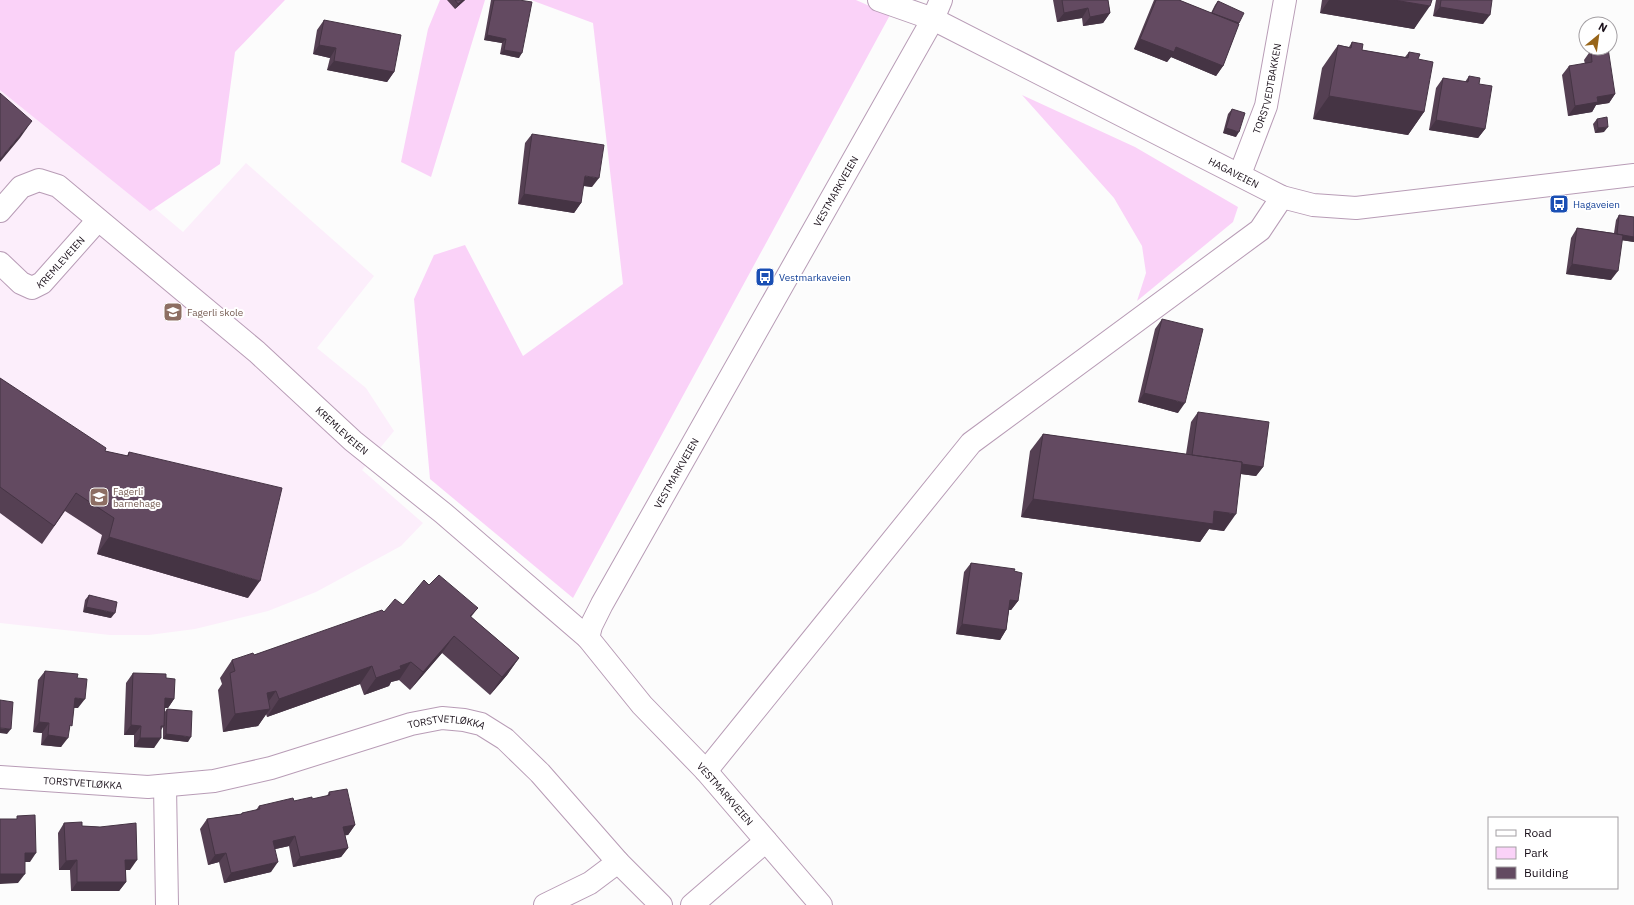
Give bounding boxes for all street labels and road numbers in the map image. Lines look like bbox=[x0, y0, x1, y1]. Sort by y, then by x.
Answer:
street label: TORSTVEDTBAKKEN bbox=[1249, 42, 1284, 136]
street label: VESTMARKVEIEN bbox=[810, 153, 861, 229]
street label: HAGAVEIEN bbox=[1206, 154, 1261, 191]
street label: KREMLEVEIEN bbox=[34, 233, 87, 291]
street label: KREMLEVEIEN bbox=[313, 403, 371, 457]
street label: VESTMARKVEIEN bbox=[651, 435, 701, 511]
street label: TORSTVETLØKKA bbox=[406, 711, 489, 732]
street label: VESTMARKVEIEN bbox=[694, 760, 756, 828]
street label: TORSTVETLØKKA bbox=[43, 773, 123, 792]

